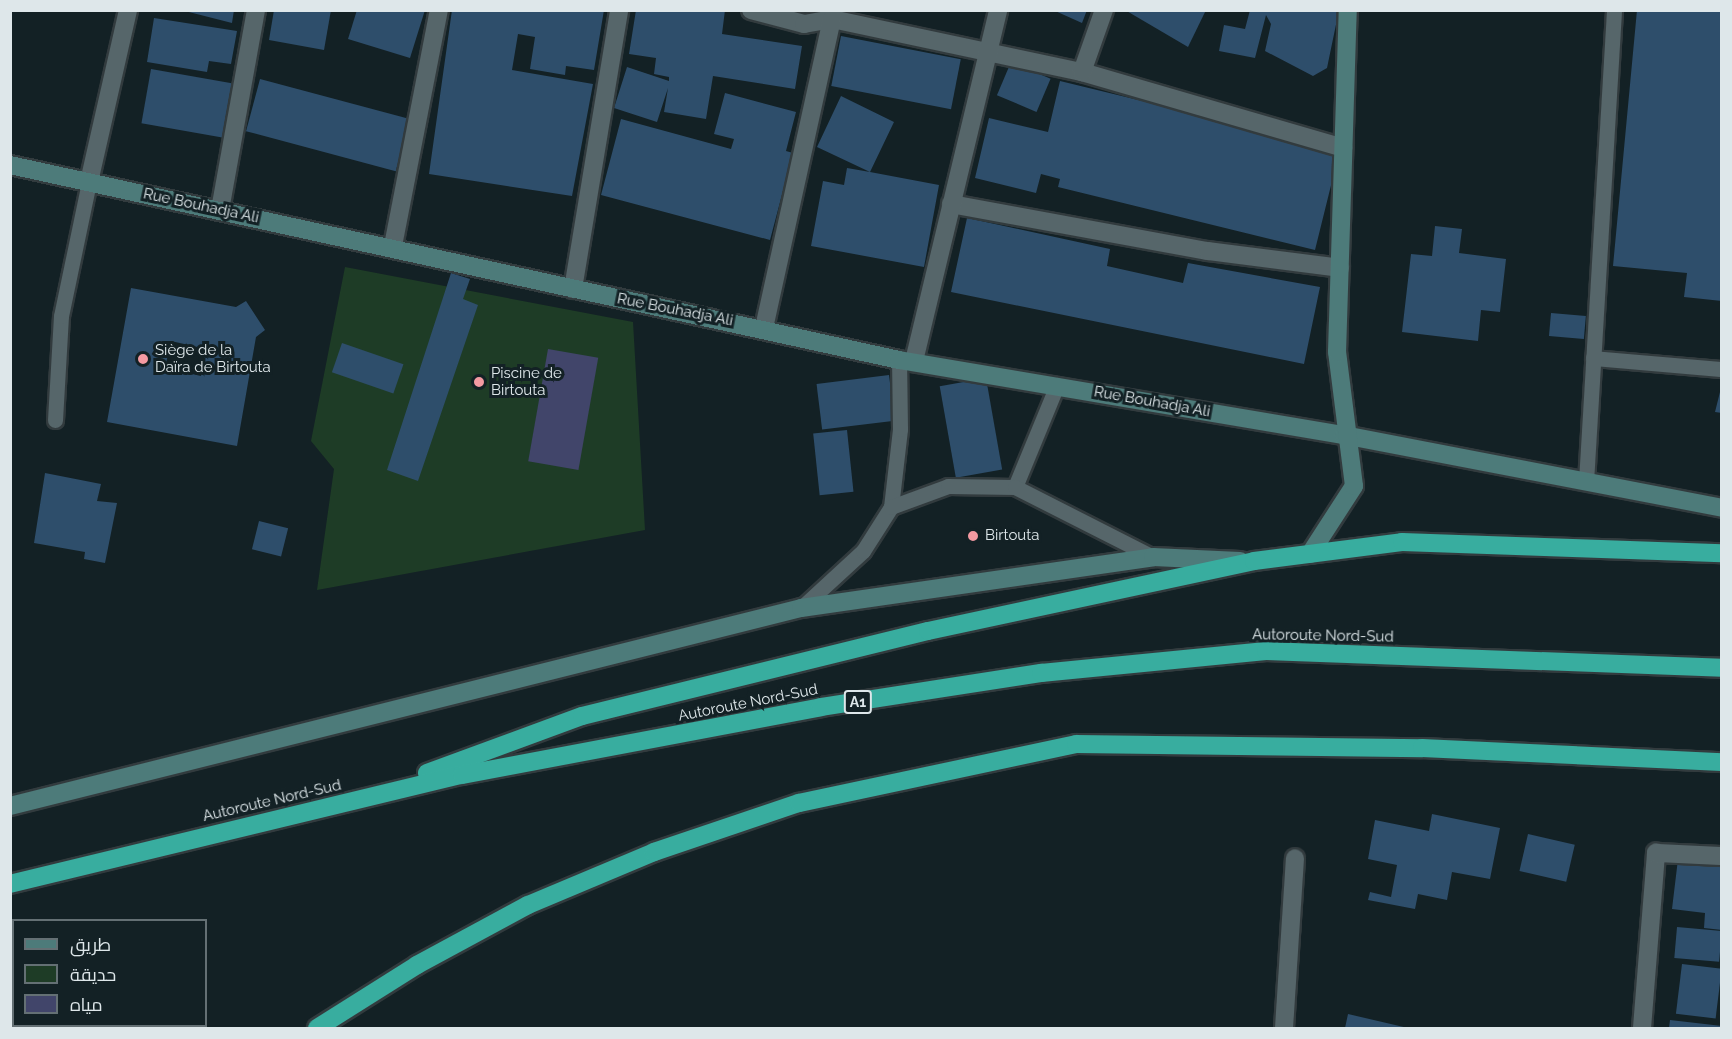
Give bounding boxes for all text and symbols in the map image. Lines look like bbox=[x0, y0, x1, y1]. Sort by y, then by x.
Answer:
street label: Rue Bouhadja Ali bbox=[141, 185, 261, 227]
street label: Rue Bouhadja Ali bbox=[615, 290, 735, 330]
place label: Siège de la Daïra de Birtouta bbox=[155, 341, 271, 376]
marker: Siège de la Daïra de Birtouta bbox=[136, 352, 150, 366]
place label: Piscine de Birtouta bbox=[491, 364, 562, 399]
marker: Piscine de Birtouta bbox=[472, 375, 486, 389]
street label: Rue Bouhadja Ali bbox=[1092, 383, 1212, 421]
place label: Birtouta bbox=[985, 527, 1039, 545]
marker: Birtouta bbox=[966, 529, 980, 543]
street label: Autoroute Nord-Sud bbox=[1252, 626, 1394, 646]
street label: Autoroute Nord-Sud bbox=[677, 681, 819, 725]
road number: A1 bbox=[843, 691, 873, 713]
street label: Autoroute Nord-Sud bbox=[201, 776, 343, 826]
legend bbox=[12, 919, 207, 1027]
text: طريق bbox=[70, 934, 111, 955]
text: حديقة bbox=[70, 964, 116, 985]
text: مياه bbox=[70, 994, 103, 1015]

